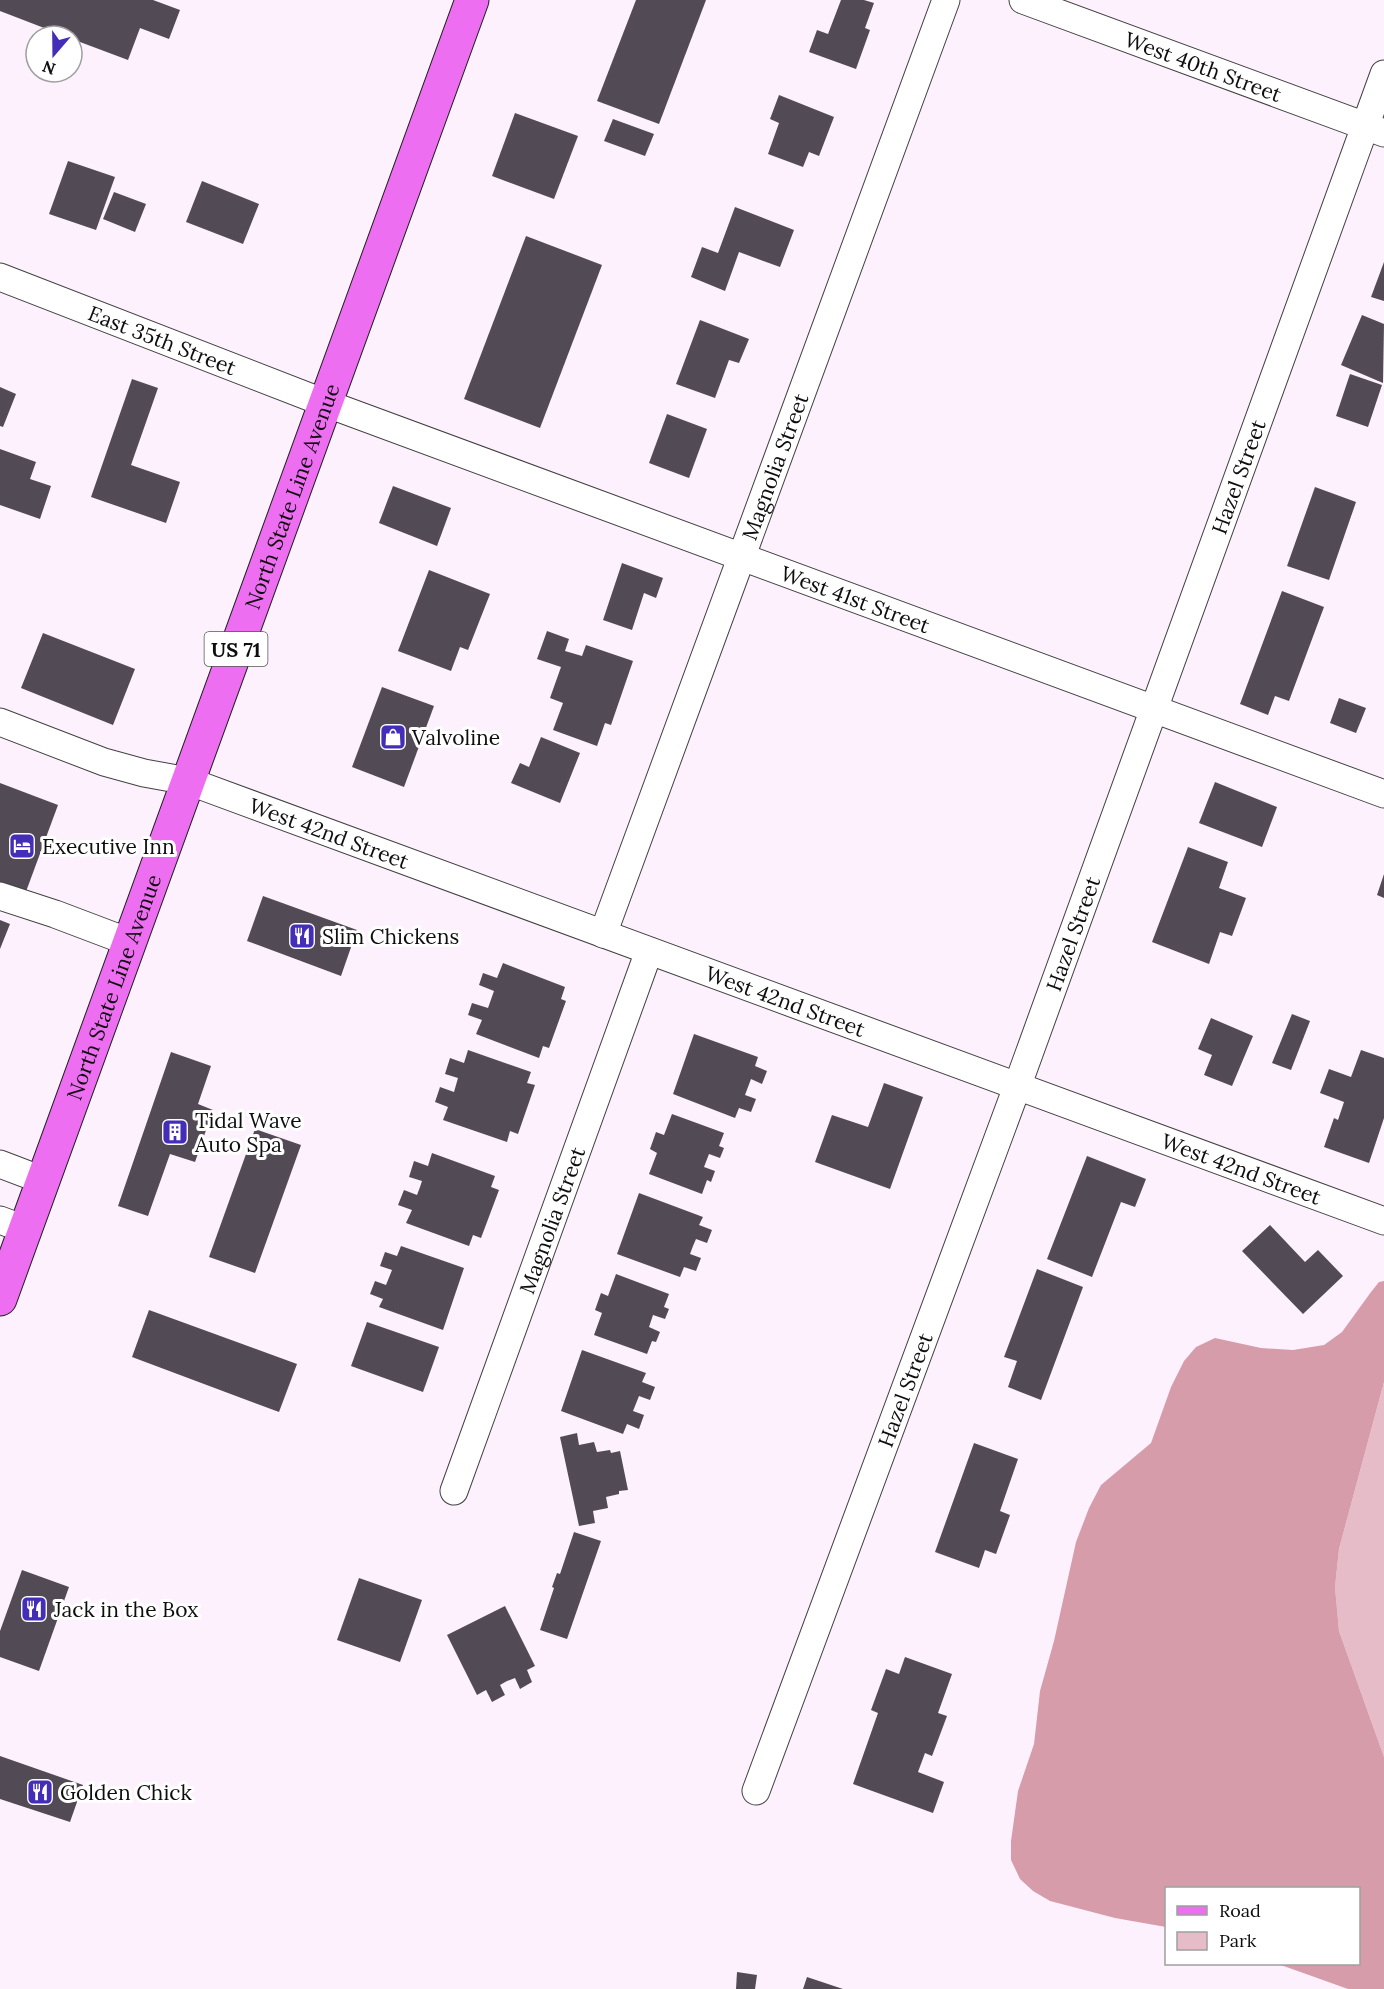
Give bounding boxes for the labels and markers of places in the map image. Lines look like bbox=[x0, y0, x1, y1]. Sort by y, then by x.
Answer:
shop icon: Valvoline bbox=[378, 722, 408, 752]
place label: Valvoline bbox=[411, 724, 500, 751]
hotel icon: Executive Inn bbox=[7, 831, 37, 861]
place label: Executive Inn bbox=[42, 833, 175, 860]
restaurant icon: Slim Chickens bbox=[287, 921, 317, 951]
place label: Slim Chickens bbox=[322, 923, 459, 950]
place label: Tidal Wave Auto Spa bbox=[194, 1107, 302, 1158]
building icon: Tidal Wave Auto Spa bbox=[160, 1117, 190, 1147]
restaurant icon: Jack in the Box bbox=[19, 1594, 49, 1624]
place label: Jack in the Box bbox=[53, 1596, 198, 1623]
restaurant icon: Golden Chick bbox=[25, 1777, 55, 1807]
place label: Golden Chick bbox=[60, 1779, 193, 1806]

